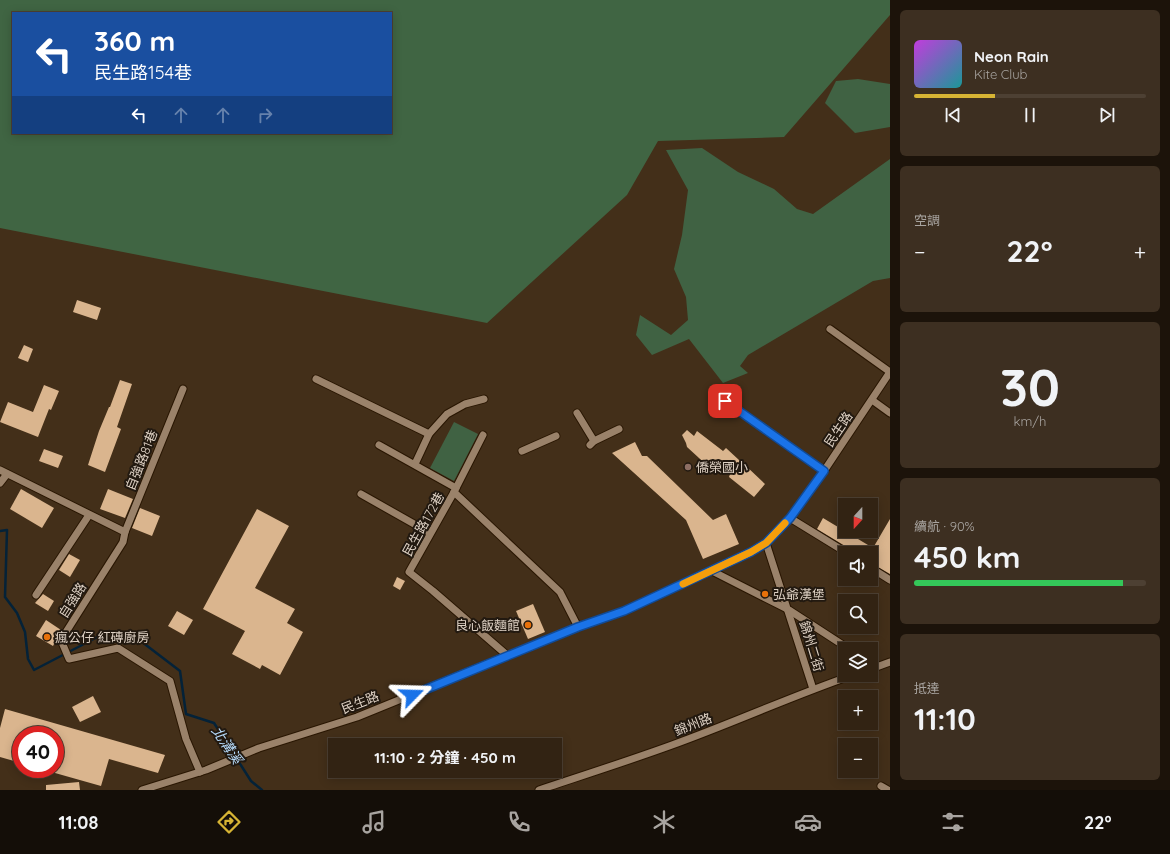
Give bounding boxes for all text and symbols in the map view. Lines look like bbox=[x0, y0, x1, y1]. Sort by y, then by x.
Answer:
text: 360 m bbox=[94, 23, 175, 58]
icon: left bbox=[28, 28, 80, 80]
text: Neon Rain bbox=[974, 47, 1049, 66]
text: 民生路154巷 bbox=[94, 61, 192, 84]
text: Kite Club bbox=[974, 66, 1027, 82]
icon: left bbox=[128, 104, 150, 126]
icon: ahead bbox=[170, 104, 192, 126]
icon: ahead bbox=[212, 104, 234, 126]
icon: right bbox=[254, 104, 276, 126]
icon: previous bbox=[942, 104, 964, 126]
icon: pause bbox=[1019, 104, 1041, 126]
icon: next bbox=[1096, 104, 1118, 126]
text: 空調 bbox=[914, 212, 940, 228]
text: 22° bbox=[1007, 232, 1052, 270]
text: − bbox=[914, 238, 925, 266]
text: + bbox=[1134, 238, 1146, 266]
text: 30 bbox=[1000, 354, 1060, 419]
pin bbox=[708, 384, 742, 418]
icon: arrive bbox=[714, 390, 736, 412]
street label: 民生路 bbox=[820, 408, 856, 450]
text: km/h bbox=[1014, 413, 1046, 429]
street label: 自強路81巷 bbox=[122, 427, 160, 493]
place label: 僑榮國小 bbox=[696, 459, 748, 475]
marker: 僑榮國小 bbox=[683, 462, 693, 472]
street label: 民生路172巷 bbox=[399, 489, 447, 559]
north arrow bbox=[838, 498, 878, 538]
map controls bbox=[838, 498, 878, 778]
text: 續航 · 90% bbox=[914, 518, 975, 534]
text: 450 km bbox=[914, 538, 1020, 576]
button: sound bbox=[838, 546, 878, 586]
street label: 自強路 bbox=[55, 579, 89, 621]
place label: 弘爺漢堡 bbox=[773, 586, 825, 602]
marker: 弘爺漢堡 bbox=[760, 589, 770, 599]
button: search bbox=[838, 594, 878, 634]
place label: 良心飯麵館 bbox=[455, 617, 520, 633]
street label: 錦州二街 bbox=[797, 619, 827, 673]
marker: 良心飯麵館 bbox=[523, 620, 533, 630]
place label: 瘋公仔 紅磚廚房 bbox=[55, 629, 150, 645]
marker: 瘋公仔 紅磚廚房 bbox=[42, 632, 52, 642]
button: layers bbox=[838, 642, 878, 682]
position arrow bbox=[391, 674, 433, 716]
text: 抵達 bbox=[914, 680, 940, 696]
street label: 民生路 bbox=[339, 688, 381, 716]
button: + bbox=[838, 690, 878, 730]
text: 11:10 bbox=[914, 700, 976, 738]
street label: 錦州路 bbox=[672, 710, 714, 738]
water label: 北溝溪 bbox=[208, 723, 247, 769]
speed limit sign: 40 bbox=[12, 726, 64, 778]
button: − bbox=[838, 738, 878, 778]
text: 11:10 · 2 分鐘 · 450 m bbox=[374, 748, 516, 767]
icon: directions bbox=[215, 808, 243, 836]
icon: music bbox=[360, 808, 388, 836]
icon: phone bbox=[505, 808, 533, 836]
icon: climate bbox=[650, 808, 678, 836]
icon: car bbox=[794, 808, 822, 836]
icon: filters bbox=[939, 808, 967, 836]
text: 11:08 bbox=[58, 811, 98, 834]
text: 22° bbox=[1084, 811, 1112, 834]

